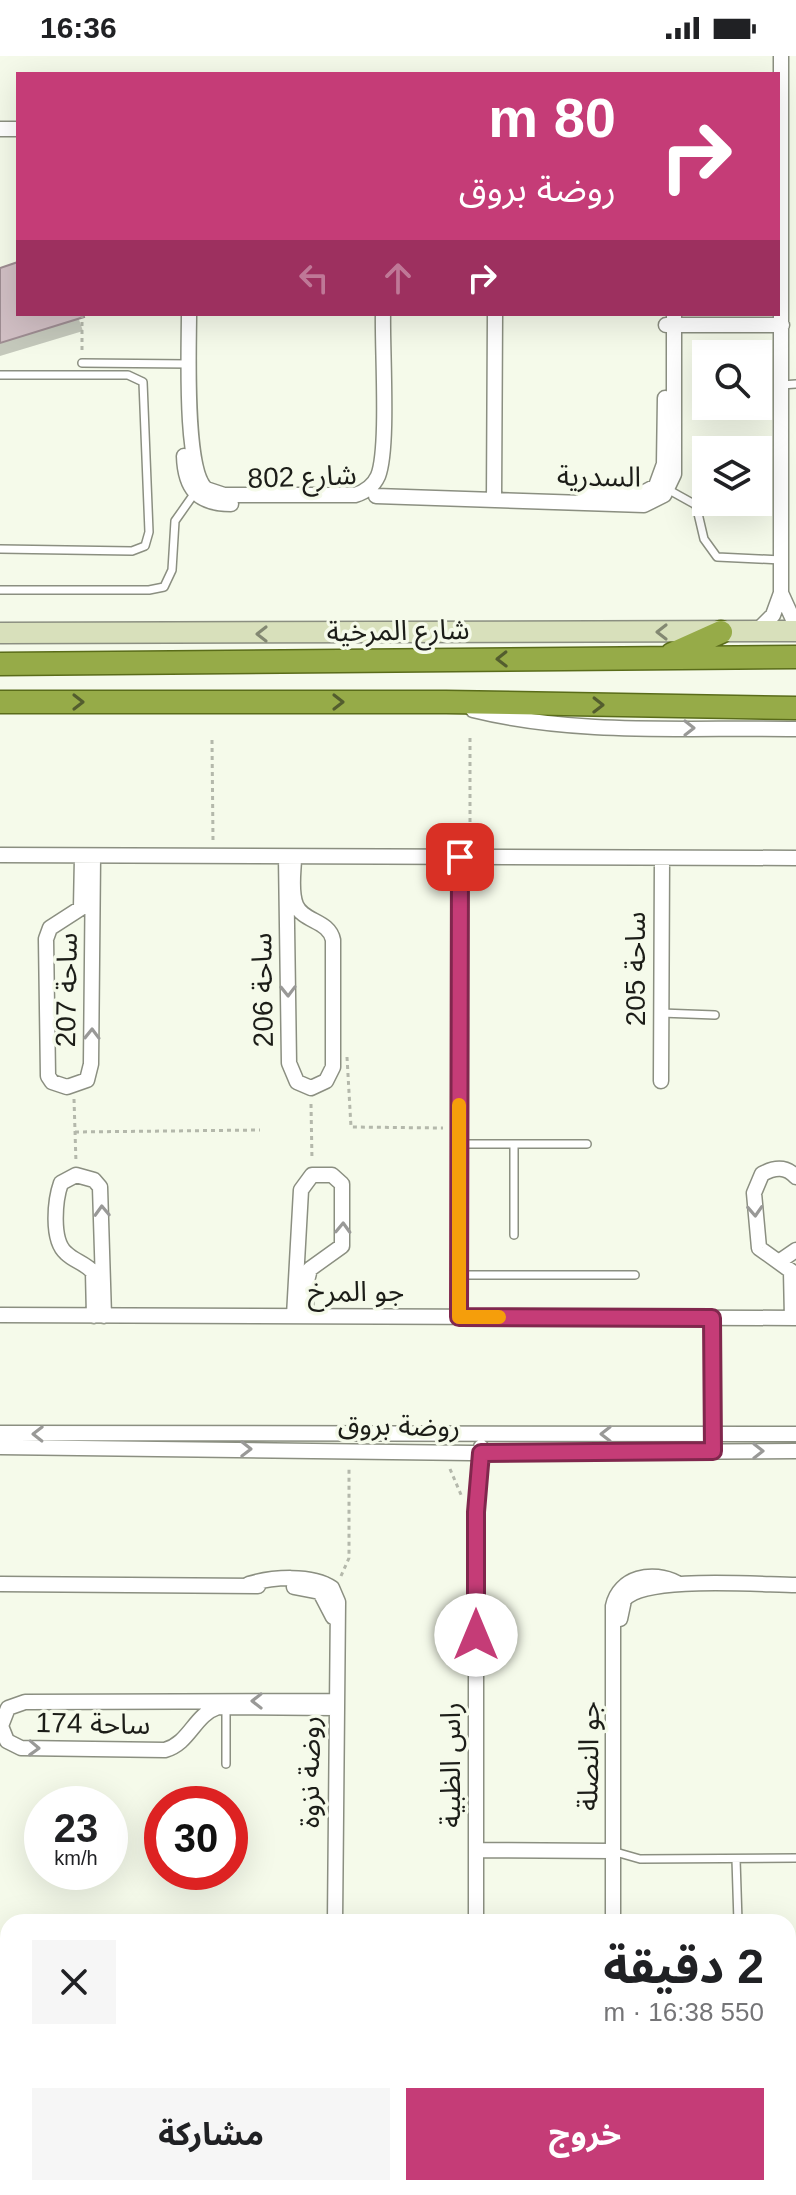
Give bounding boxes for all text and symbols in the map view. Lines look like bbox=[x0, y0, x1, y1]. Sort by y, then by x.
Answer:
text: 16:36 bbox=[40, 11, 117, 44]
text: 80 m bbox=[488, 86, 616, 149]
icon: right bbox=[644, 104, 748, 208]
text: روضة بروق bbox=[459, 168, 616, 209]
icon: left bbox=[292, 256, 336, 300]
icon: ahead bbox=[376, 256, 420, 300]
icon: right bbox=[460, 256, 504, 300]
map controls bbox=[692, 340, 772, 516]
button: search bbox=[692, 340, 772, 420]
button: layers bbox=[692, 436, 772, 516]
street label: شارع 802 bbox=[247, 459, 357, 499]
street label: السدرية bbox=[557, 460, 641, 494]
street label: شارع المرخية bbox=[326, 614, 470, 652]
one-way arrow bbox=[655, 623, 668, 641]
one-way arrow bbox=[255, 625, 268, 643]
one-way arrow bbox=[495, 650, 508, 668]
one-way arrow bbox=[72, 693, 85, 711]
one-way arrow bbox=[332, 693, 345, 711]
one-way arrow bbox=[592, 696, 605, 713]
one-way arrow bbox=[683, 719, 696, 736]
pin bbox=[426, 823, 494, 891]
icon: arrive bbox=[438, 835, 482, 879]
street label: ساحة 205 bbox=[620, 912, 651, 1026]
street label: ساحة 207 bbox=[50, 932, 83, 1048]
street label: ساحة 206 bbox=[246, 932, 279, 1048]
one-way arrow bbox=[279, 985, 297, 998]
one-way arrow bbox=[83, 1027, 101, 1040]
one-way arrow bbox=[93, 1204, 110, 1217]
one-way arrow bbox=[747, 1205, 764, 1218]
one-way arrow bbox=[335, 1221, 352, 1234]
street label: جو المرخ bbox=[308, 1276, 404, 1312]
street label: روضة بروق bbox=[338, 1409, 460, 1443]
one-way arrow bbox=[31, 1425, 44, 1442]
one-way arrow bbox=[599, 1425, 612, 1443]
one-way arrow bbox=[240, 1440, 253, 1458]
one-way arrow bbox=[752, 1442, 765, 1460]
position arrow bbox=[434, 1593, 518, 1677]
one-way arrow bbox=[250, 1692, 263, 1710]
street label: جو النصلة bbox=[572, 1701, 606, 1811]
street label: راس الظبية bbox=[435, 1702, 467, 1828]
street label: ساحة 174 bbox=[35, 1707, 151, 1740]
street label: روضة نزوة bbox=[294, 1716, 326, 1828]
one-way arrow bbox=[28, 1740, 41, 1757]
speed limit sign: 30 bbox=[144, 1786, 248, 1890]
text: 23 bbox=[54, 1806, 98, 1850]
text: km/h bbox=[54, 1847, 98, 1869]
button: close bbox=[32, 1940, 116, 2024]
text: 2 دقيقة bbox=[603, 1940, 764, 1993]
text: 550 m · 16:38 bbox=[604, 1997, 764, 2027]
button: مشاركة bbox=[32, 2088, 390, 2180]
button: خروج bbox=[406, 2088, 764, 2180]

